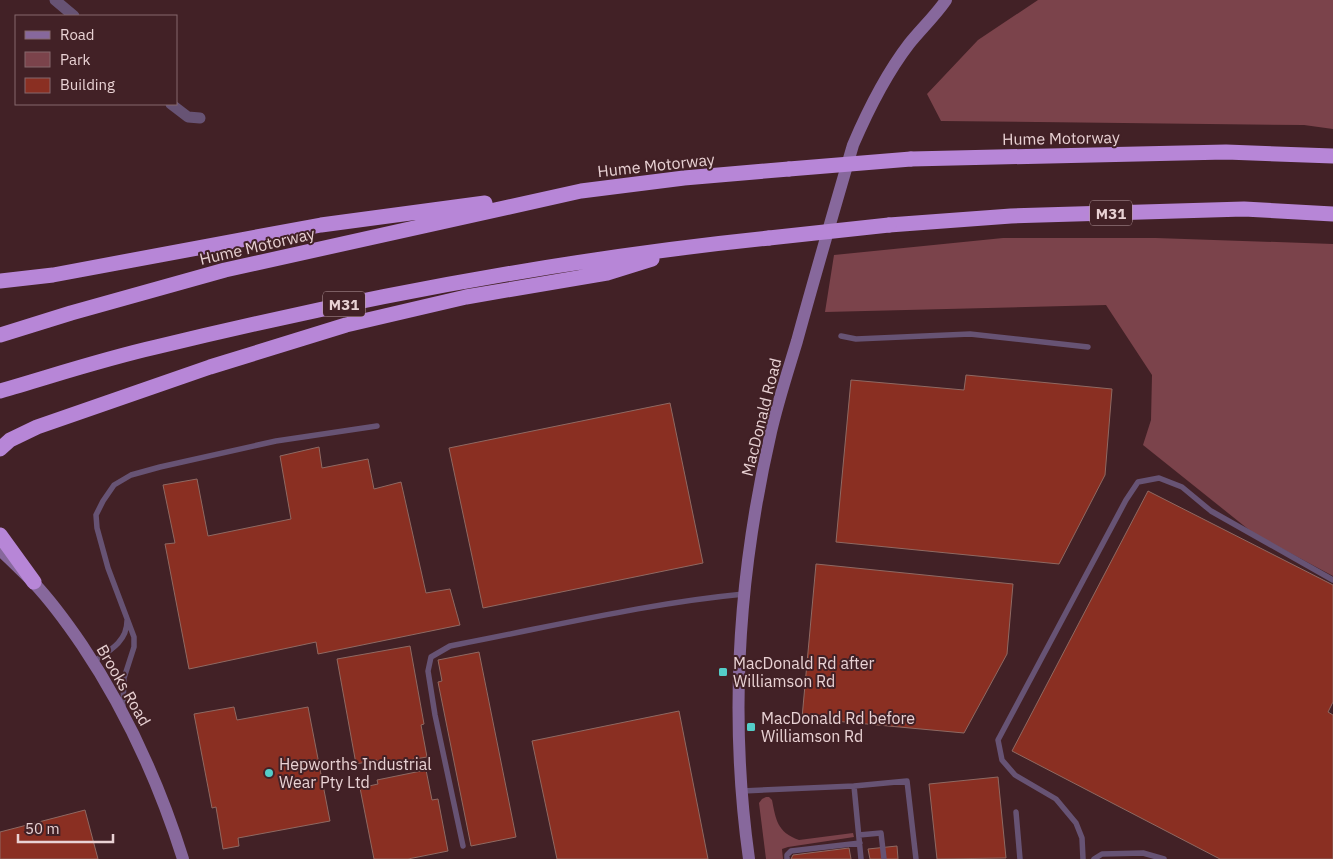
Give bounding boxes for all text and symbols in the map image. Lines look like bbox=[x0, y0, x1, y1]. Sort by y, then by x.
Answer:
legend bbox=[15, 15, 178, 105]
text: Road bbox=[60, 25, 95, 44]
text: Park bbox=[60, 50, 90, 69]
text: Building bbox=[60, 75, 115, 94]
street label: Hume Motorway bbox=[1002, 127, 1120, 149]
street label: Hume Motorway bbox=[596, 149, 716, 181]
road number: M31 bbox=[1090, 200, 1132, 226]
street label: Hume Motorway bbox=[197, 223, 317, 269]
road number: M31 bbox=[323, 292, 365, 316]
street label: MacDonald Road bbox=[737, 356, 785, 478]
street label: Brooks Road bbox=[93, 641, 155, 729]
place label: MacDonald Rd after Williamson Rd bbox=[733, 653, 874, 691]
marker: MacDonald Rd after Williamson Rd bbox=[717, 666, 729, 678]
place label: MacDonald Rd before Williamson Rd bbox=[761, 708, 915, 746]
marker: MacDonald Rd before Williamson Rd bbox=[745, 721, 757, 733]
place label: Hepworths Industrial Wear Pty Ltd bbox=[279, 754, 432, 792]
marker: Hepworths Industrial Wear Pty Ltd bbox=[263, 767, 275, 779]
scale bar bbox=[18, 812, 112, 844]
text: 50 m bbox=[25, 819, 60, 838]

